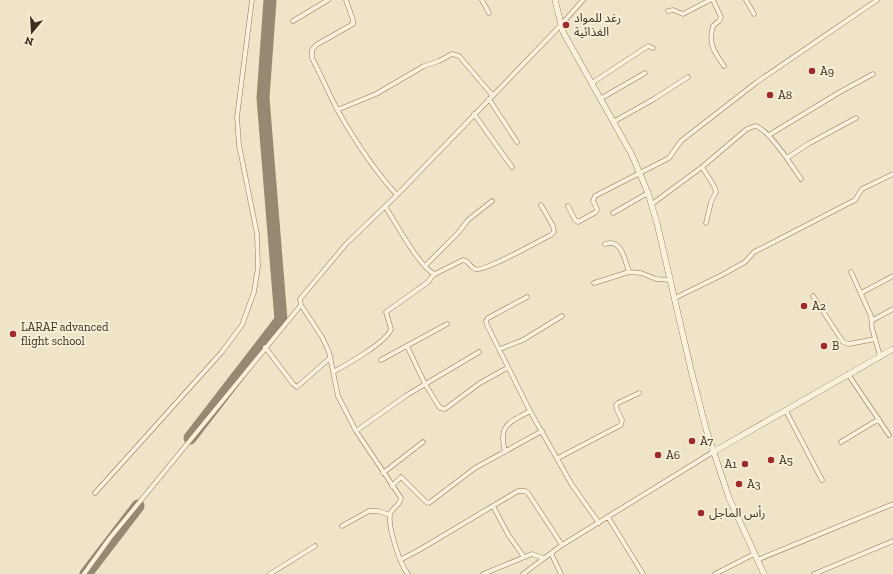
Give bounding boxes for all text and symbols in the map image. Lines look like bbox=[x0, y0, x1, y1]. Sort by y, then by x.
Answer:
place label: رغد للمواد الغذائية bbox=[574, 11, 621, 39]
north arrow bbox=[12, 12, 52, 52]
marker: رغد للمواد الغذائية bbox=[561, 20, 571, 30]
text: N bbox=[22, 33, 35, 49]
place label: A9 bbox=[820, 64, 834, 78]
marker: A9 bbox=[807, 66, 817, 76]
place label: A8 bbox=[778, 88, 792, 102]
marker: A8 bbox=[765, 90, 775, 100]
place label: A2 bbox=[812, 299, 826, 313]
marker: A2 bbox=[799, 301, 809, 311]
place label: LARAF advanced flight school bbox=[21, 320, 109, 348]
marker: LARAF advanced flight school bbox=[8, 329, 18, 339]
place label: B bbox=[832, 339, 839, 353]
marker: B bbox=[819, 341, 829, 351]
place label: A7 bbox=[700, 434, 713, 448]
marker: A7 bbox=[687, 436, 697, 446]
place label: A6 bbox=[666, 448, 680, 462]
marker: A6 bbox=[653, 450, 663, 460]
place label: A5 bbox=[779, 453, 793, 467]
marker: A5 bbox=[766, 455, 776, 465]
place label: A1 bbox=[725, 457, 737, 471]
marker: A1 bbox=[740, 459, 750, 469]
place label: A3 bbox=[747, 477, 761, 491]
marker: A3 bbox=[734, 479, 744, 489]
place label: رأس الماجل bbox=[709, 505, 765, 520]
marker: رأس الماجل bbox=[696, 508, 706, 518]

